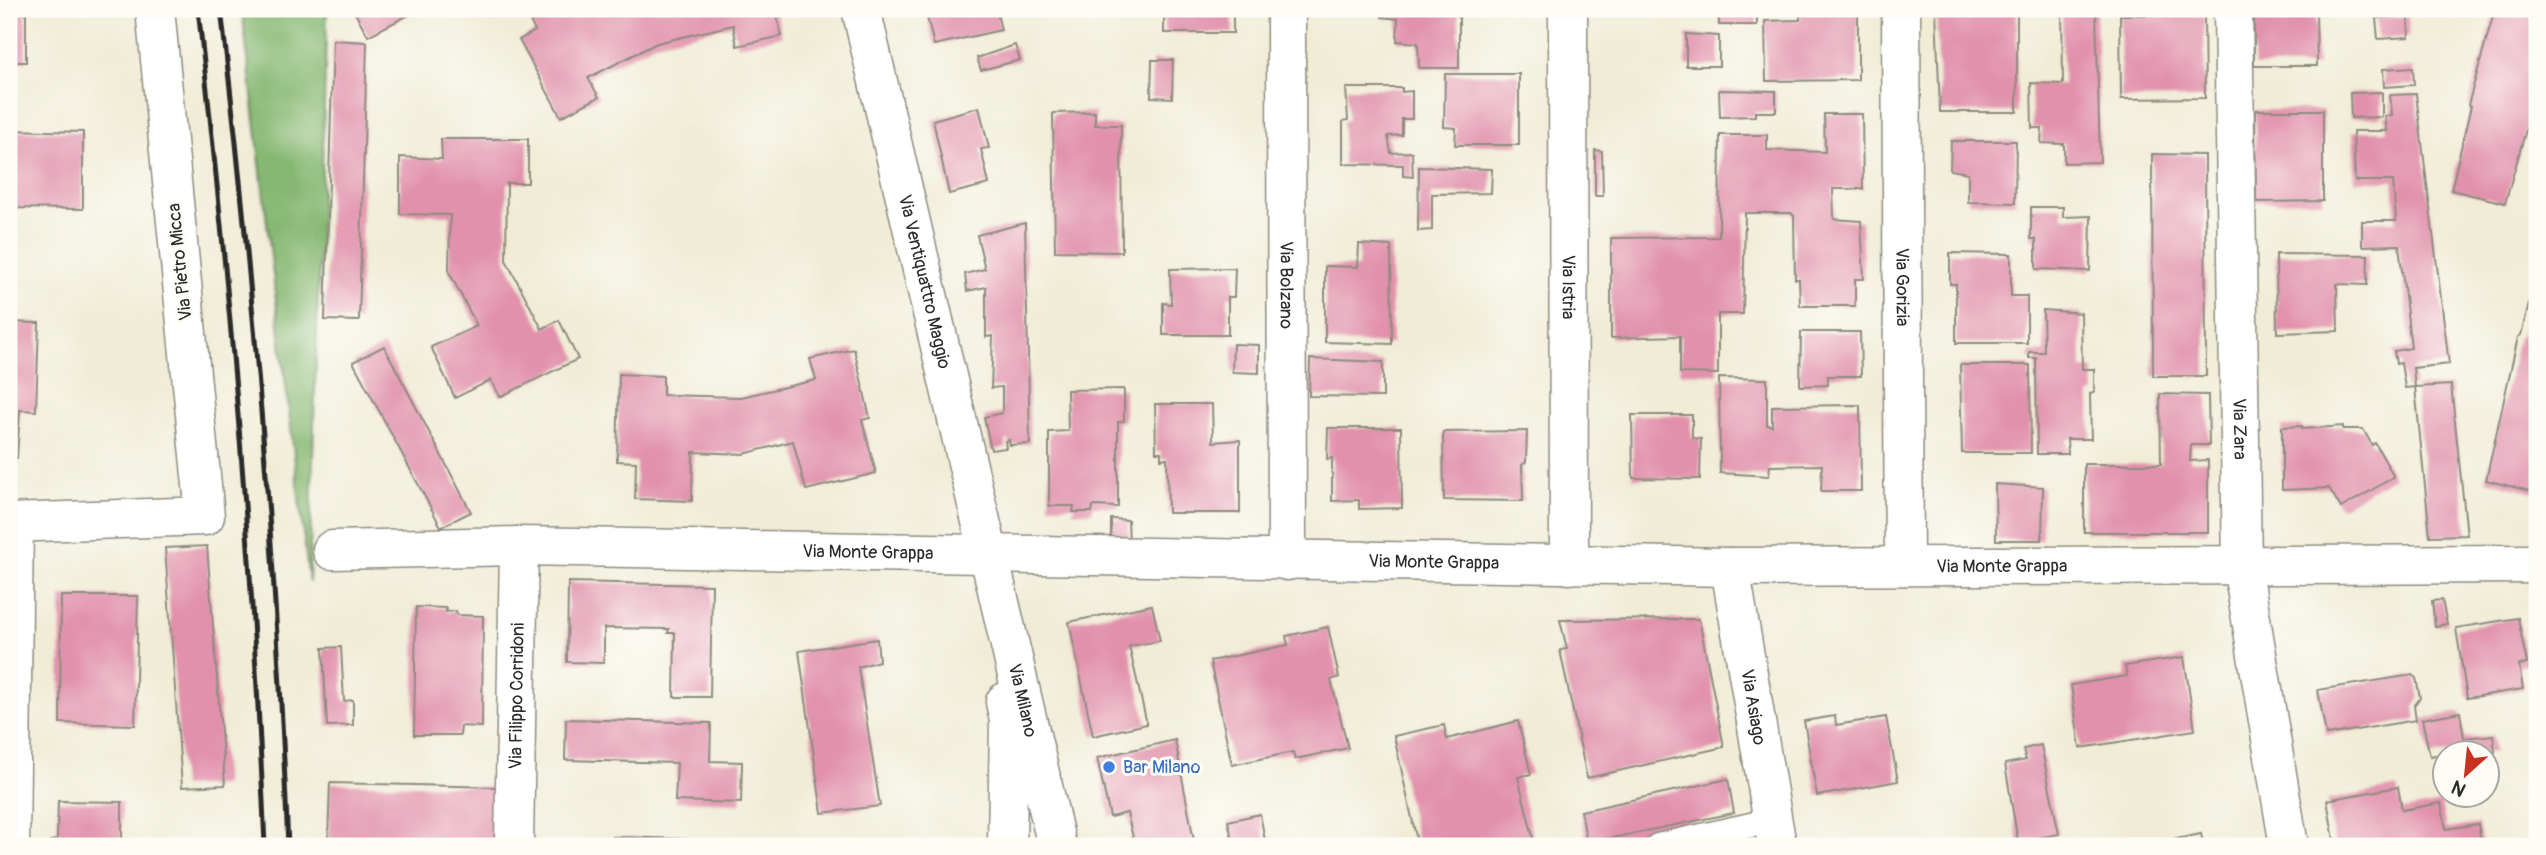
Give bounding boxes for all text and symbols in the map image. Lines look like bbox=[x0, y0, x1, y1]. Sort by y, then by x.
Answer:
street label: Via Ventiquattro Maggio bbox=[893, 192, 956, 371]
street label: Via Pietro Micca bbox=[162, 202, 198, 322]
street label: Via Bolzano bbox=[1275, 241, 1298, 329]
street label: Via Gorizia bbox=[1891, 248, 1914, 326]
street label: Via Istria bbox=[1557, 255, 1580, 319]
street label: Via Zara bbox=[2228, 398, 2252, 460]
street label: Via Monte Grappa bbox=[802, 539, 934, 565]
street label: Via Monte Grappa bbox=[1368, 549, 1499, 574]
street label: Via Monte Grappa bbox=[1936, 554, 2067, 578]
street label: Via Filippo Corridoni bbox=[504, 622, 529, 770]
street label: Via Milano bbox=[1003, 661, 1043, 740]
street label: Via Asiago bbox=[1736, 667, 1771, 747]
north arrow bbox=[2430, 740, 2500, 810]
place label: Bar Milano bbox=[1123, 756, 1201, 779]
marker: Bar Milano bbox=[1101, 759, 1117, 775]
text: N bbox=[2447, 775, 2470, 802]

